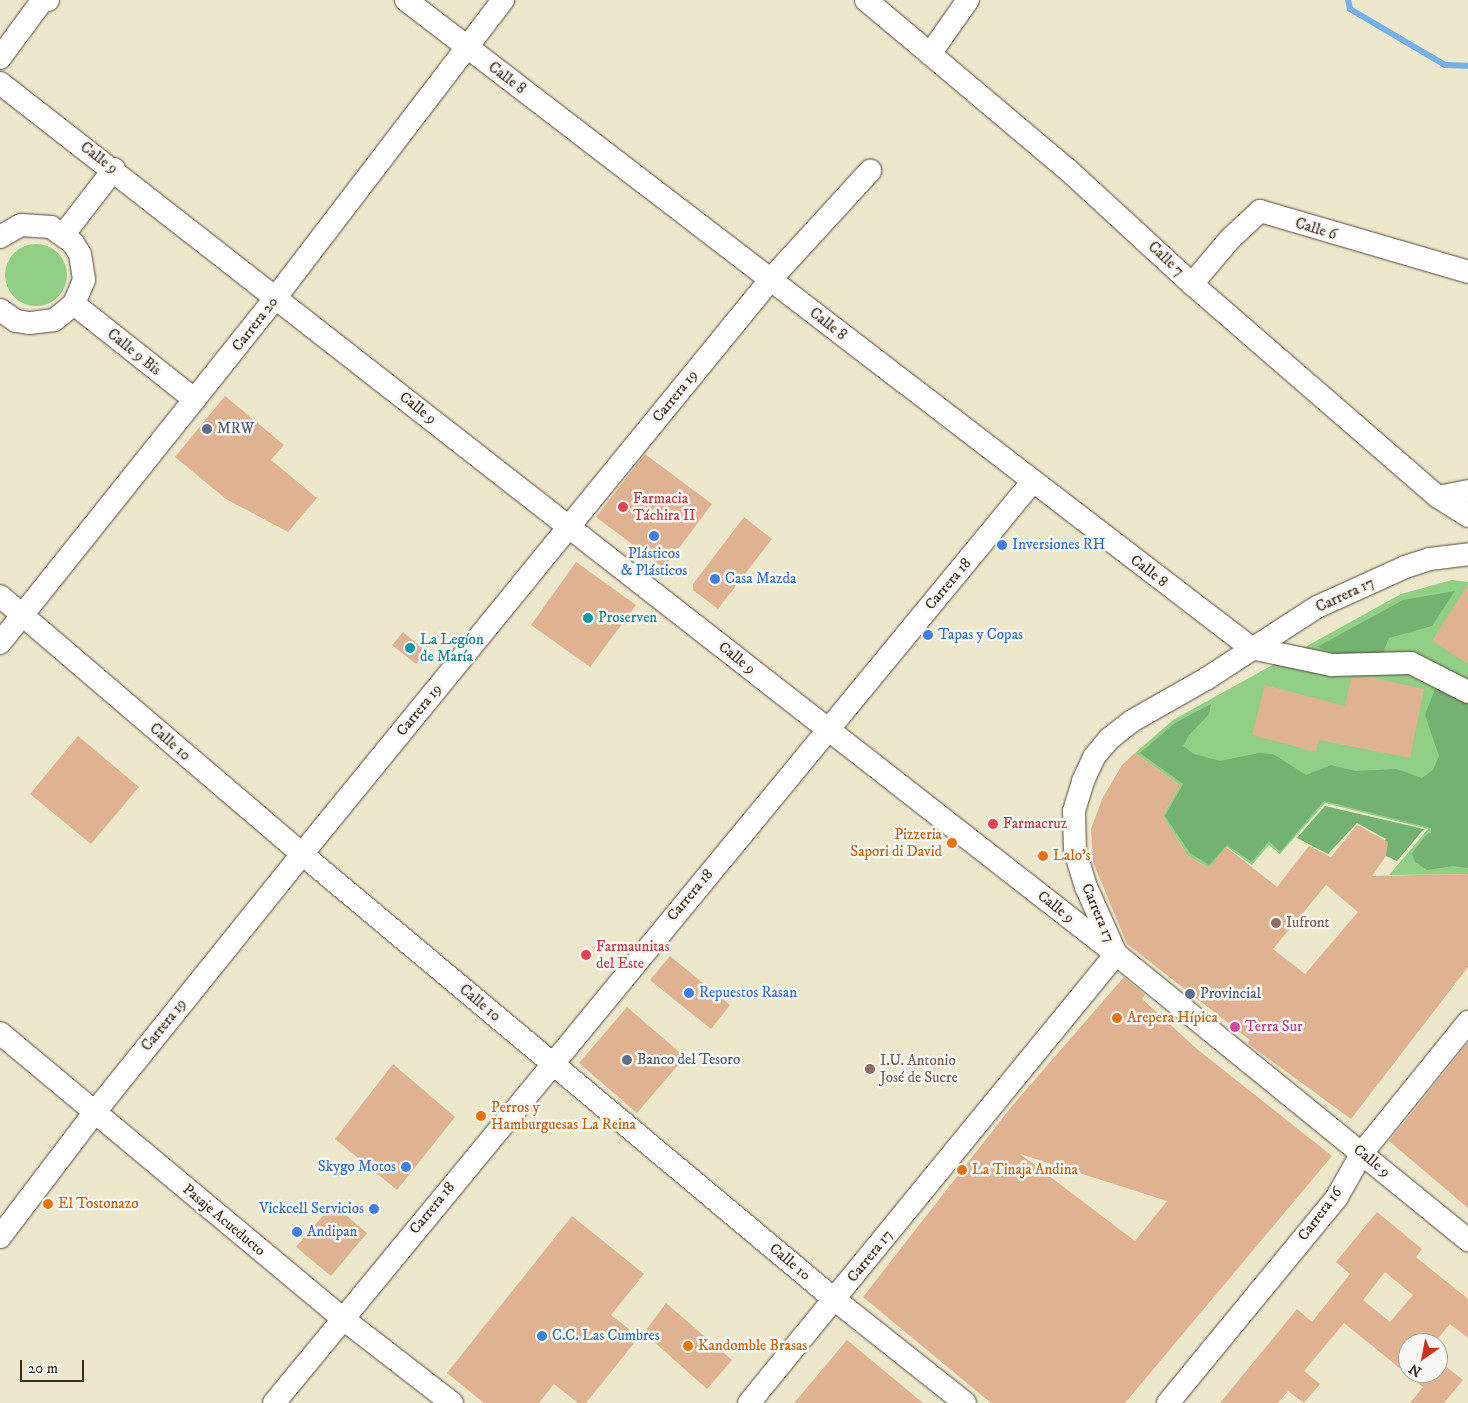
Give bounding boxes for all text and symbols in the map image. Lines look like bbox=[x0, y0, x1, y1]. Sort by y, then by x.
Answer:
street label: Calle 8 bbox=[485, 58, 529, 98]
street label: Calle 9 bbox=[77, 138, 121, 178]
street label: Calle 6 bbox=[1293, 214, 1339, 244]
street label: Calle 7 bbox=[1144, 238, 1188, 280]
street label: Carrera 20 bbox=[228, 293, 282, 355]
street label: Calle 8 bbox=[806, 304, 850, 344]
street label: Calle 9 Bis bbox=[104, 325, 164, 379]
street label: Carrera 19 bbox=[649, 366, 701, 426]
street label: Calle 9 bbox=[396, 388, 440, 428]
place label: MRW bbox=[217, 420, 254, 438]
marker: MRW bbox=[201, 423, 213, 435]
place label: Farmacia Táchira II bbox=[633, 489, 695, 524]
marker: Farmacia Táchira II bbox=[617, 501, 629, 513]
marker: Plásticos & Plásticos bbox=[648, 530, 660, 542]
place label: Inversiones RH bbox=[1012, 536, 1105, 554]
marker: Inversiones RH bbox=[996, 539, 1008, 551]
place label: Plásticos & Plásticos bbox=[621, 544, 687, 579]
street label: Calle 8 bbox=[1127, 551, 1171, 591]
street label: Carrera 18 bbox=[921, 555, 975, 613]
place label: Casa Mazda bbox=[725, 570, 796, 588]
marker: Casa Mazda bbox=[709, 573, 721, 585]
street label: Carrera 17 bbox=[1313, 574, 1377, 616]
place label: Proserven bbox=[598, 609, 657, 627]
marker: Proserven bbox=[582, 612, 594, 624]
place label: Tapas y Copas bbox=[938, 626, 1023, 644]
marker: Tapas y Copas bbox=[922, 629, 934, 641]
place label: La Legíon de María bbox=[420, 630, 484, 665]
street label: Calle 9 bbox=[715, 638, 759, 678]
marker: La Legíon de María bbox=[404, 642, 416, 654]
street label: Carrera 19 bbox=[393, 680, 445, 740]
street label: Calle 10 bbox=[146, 719, 194, 765]
place label: Farmacruz bbox=[1003, 815, 1067, 833]
marker: Farmacruz bbox=[987, 818, 999, 830]
place label: Pizzeria Sapori di David bbox=[850, 825, 942, 860]
marker: Pizzeria Sapori di David bbox=[946, 837, 958, 849]
place label: Lalo's bbox=[1053, 847, 1091, 865]
marker: Lalo's bbox=[1037, 850, 1049, 862]
street label: Carrera 18 bbox=[663, 866, 717, 924]
street label: Carrera 17 bbox=[1078, 881, 1118, 945]
street label: Calle 9 bbox=[1034, 887, 1078, 927]
place label: Iufront bbox=[1286, 914, 1329, 932]
marker: Iufront bbox=[1270, 917, 1282, 929]
place label: Farmaunitas del Este bbox=[596, 937, 669, 972]
marker: Farmaunitas del Este bbox=[580, 949, 592, 961]
street label: Calle 10 bbox=[456, 981, 504, 1025]
place label: Repuestos Rasan bbox=[699, 984, 797, 1002]
place label: Provincial bbox=[1200, 985, 1261, 1003]
marker: Repuestos Rasan bbox=[683, 987, 695, 999]
marker: Provincial bbox=[1184, 988, 1196, 1000]
street label: Carrera 19 bbox=[138, 995, 190, 1055]
place label: Arepera Hípica bbox=[1127, 1009, 1218, 1027]
marker: Arepera Hípica bbox=[1111, 1012, 1123, 1024]
place label: Terra Sur bbox=[1245, 1018, 1302, 1036]
marker: Terra Sur bbox=[1229, 1021, 1241, 1033]
place label: Banco del Tesoro bbox=[637, 1051, 740, 1069]
place label: I.U. Antonio José de Sucre bbox=[880, 1051, 958, 1086]
marker: Banco del Tesoro bbox=[621, 1054, 633, 1066]
marker: I.U. Antonio José de Sucre bbox=[864, 1063, 876, 1075]
place label: Perros y Hamburguesas La Reina bbox=[491, 1098, 636, 1133]
marker: Perros y Hamburguesas La Reina bbox=[475, 1110, 487, 1122]
street label: Calle 9 bbox=[1350, 1141, 1394, 1181]
place label: Skygo Motos bbox=[318, 1158, 396, 1176]
marker: Skygo Motos bbox=[400, 1161, 412, 1173]
place label: La Tinaja Andina bbox=[972, 1161, 1078, 1179]
marker: La Tinaja Andina bbox=[956, 1164, 968, 1176]
street label: Carrera 18 bbox=[406, 1178, 458, 1238]
street label: Pasaje Acueducto bbox=[179, 1180, 269, 1260]
street label: Carrera 16 bbox=[1294, 1184, 1346, 1244]
place label: El Tostonazo bbox=[58, 1195, 139, 1213]
marker: El Tostonazo bbox=[42, 1198, 54, 1210]
place label: Vickcell Servicios bbox=[259, 1200, 364, 1218]
marker: Vickcell Servicios bbox=[368, 1203, 380, 1215]
place label: Andipan bbox=[307, 1223, 357, 1241]
marker: Andipan bbox=[291, 1226, 303, 1238]
street label: Carrera 17 bbox=[843, 1226, 897, 1286]
street label: Calle 10 bbox=[766, 1240, 814, 1284]
place label: C.C. Las Cumbres bbox=[552, 1327, 660, 1345]
marker: C.C. Las Cumbres bbox=[536, 1330, 548, 1342]
north arrow bbox=[1398, 1333, 1448, 1383]
place label: Kandomble Brasas bbox=[698, 1337, 807, 1355]
marker: Kandomble Brasas bbox=[682, 1340, 694, 1352]
scale bar bbox=[22, 1350, 86, 1382]
text: 20 m bbox=[28, 1359, 58, 1378]
text: N bbox=[1406, 1359, 1425, 1380]

